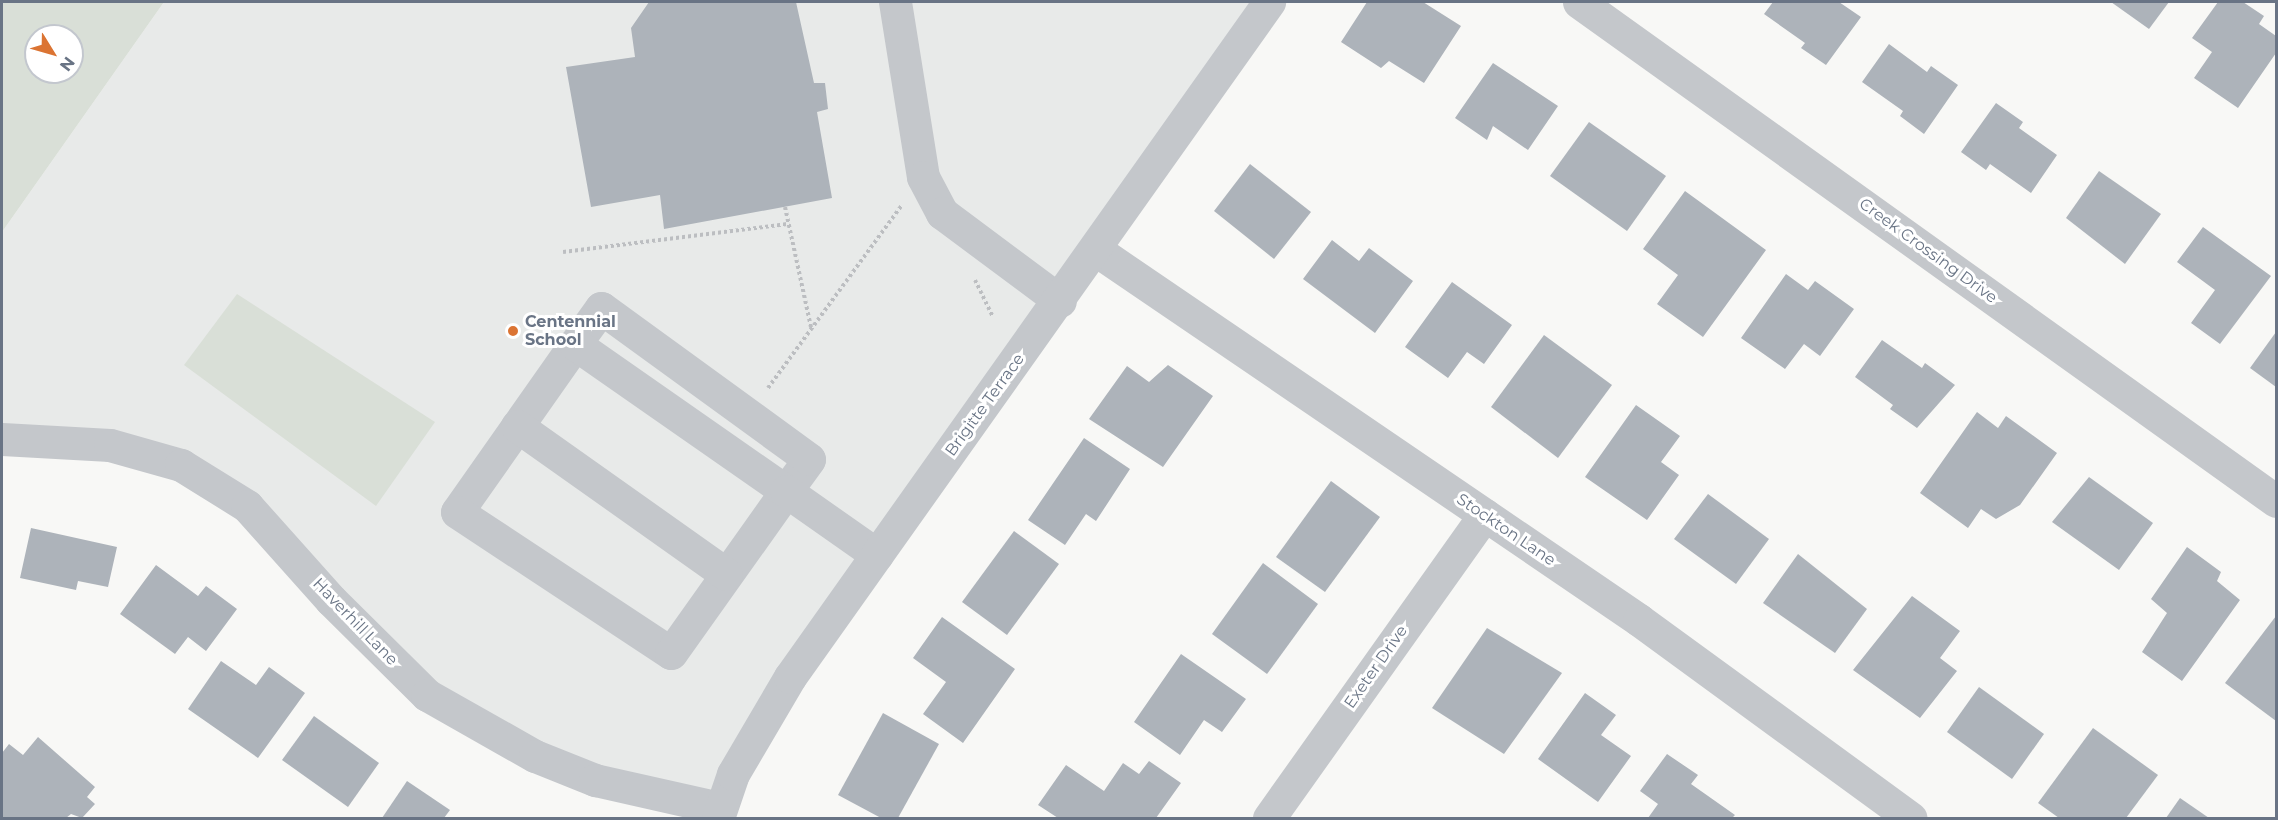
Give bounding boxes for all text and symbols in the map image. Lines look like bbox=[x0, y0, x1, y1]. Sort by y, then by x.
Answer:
north arrow bbox=[24, 24, 84, 84]
text: N bbox=[56, 53, 79, 75]
street label: Creek Crossing Drive bbox=[1855, 194, 2001, 308]
place label: Centennial School bbox=[525, 312, 616, 350]
marker: Centennial School bbox=[506, 324, 520, 338]
street label: Brigitte Terrace bbox=[941, 350, 1029, 460]
street label: Stockton Lane bbox=[1453, 490, 1559, 570]
street label: Haverhill Lane bbox=[309, 574, 401, 670]
street label: Exeter Drive bbox=[1340, 622, 1412, 712]

